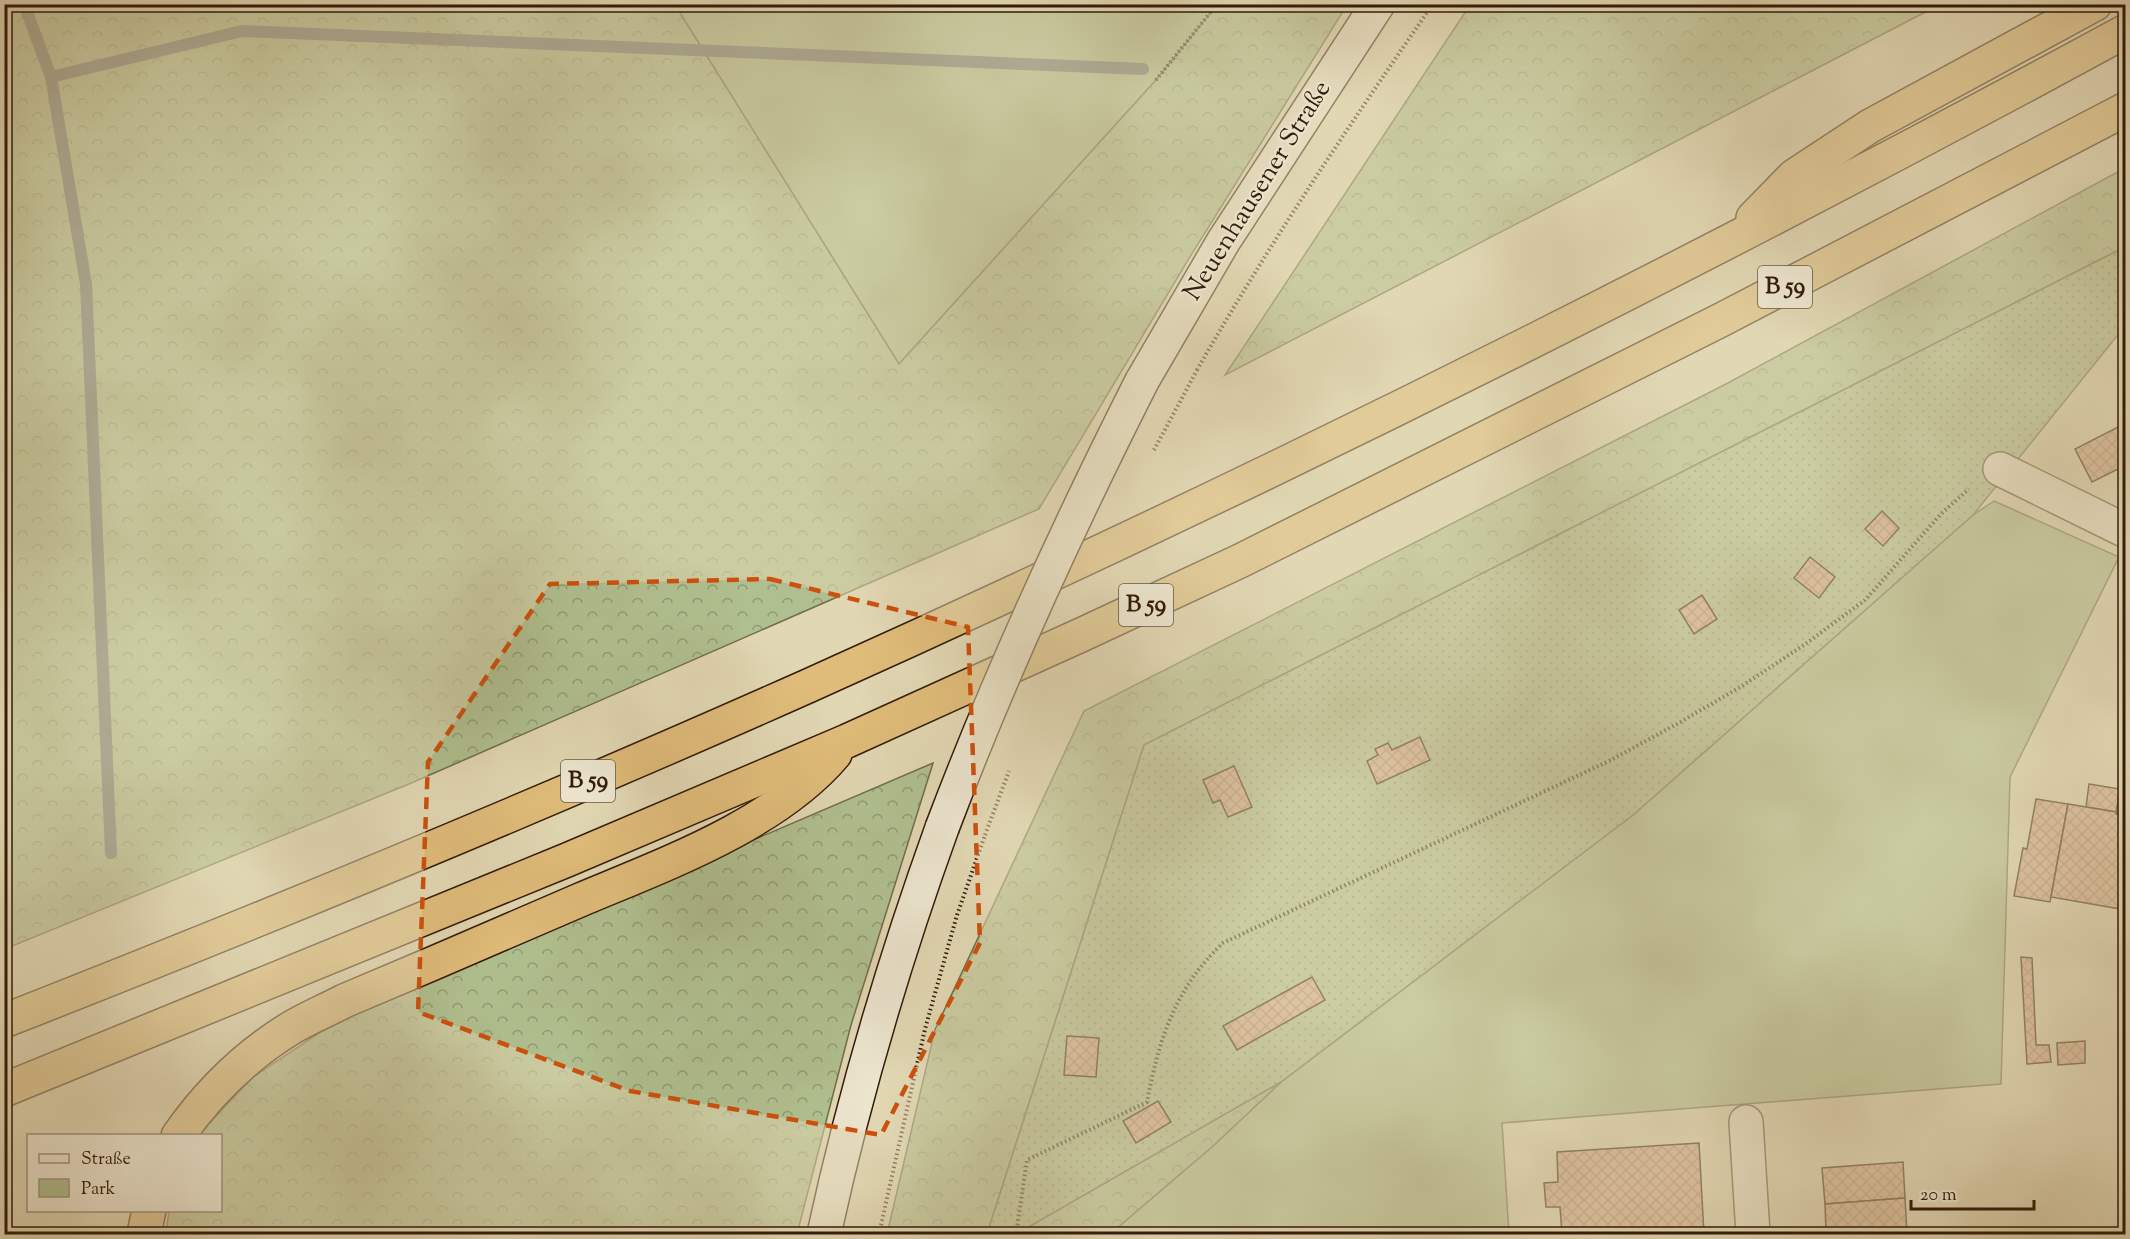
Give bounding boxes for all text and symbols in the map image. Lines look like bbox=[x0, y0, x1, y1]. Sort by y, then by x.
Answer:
street label: Neuenhausener Straße bbox=[1175, 74, 1341, 308]
road number: B 59 bbox=[1758, 266, 1812, 308]
road number: B 59 bbox=[1119, 584, 1173, 626]
road number: B 59 bbox=[561, 760, 615, 802]
legend bbox=[27, 1134, 222, 1212]
text: Straße bbox=[81, 1147, 131, 1173]
scale bar bbox=[1911, 1173, 2034, 1211]
text: Park bbox=[81, 1177, 116, 1203]
text: 20 m bbox=[1920, 1183, 1957, 1209]

